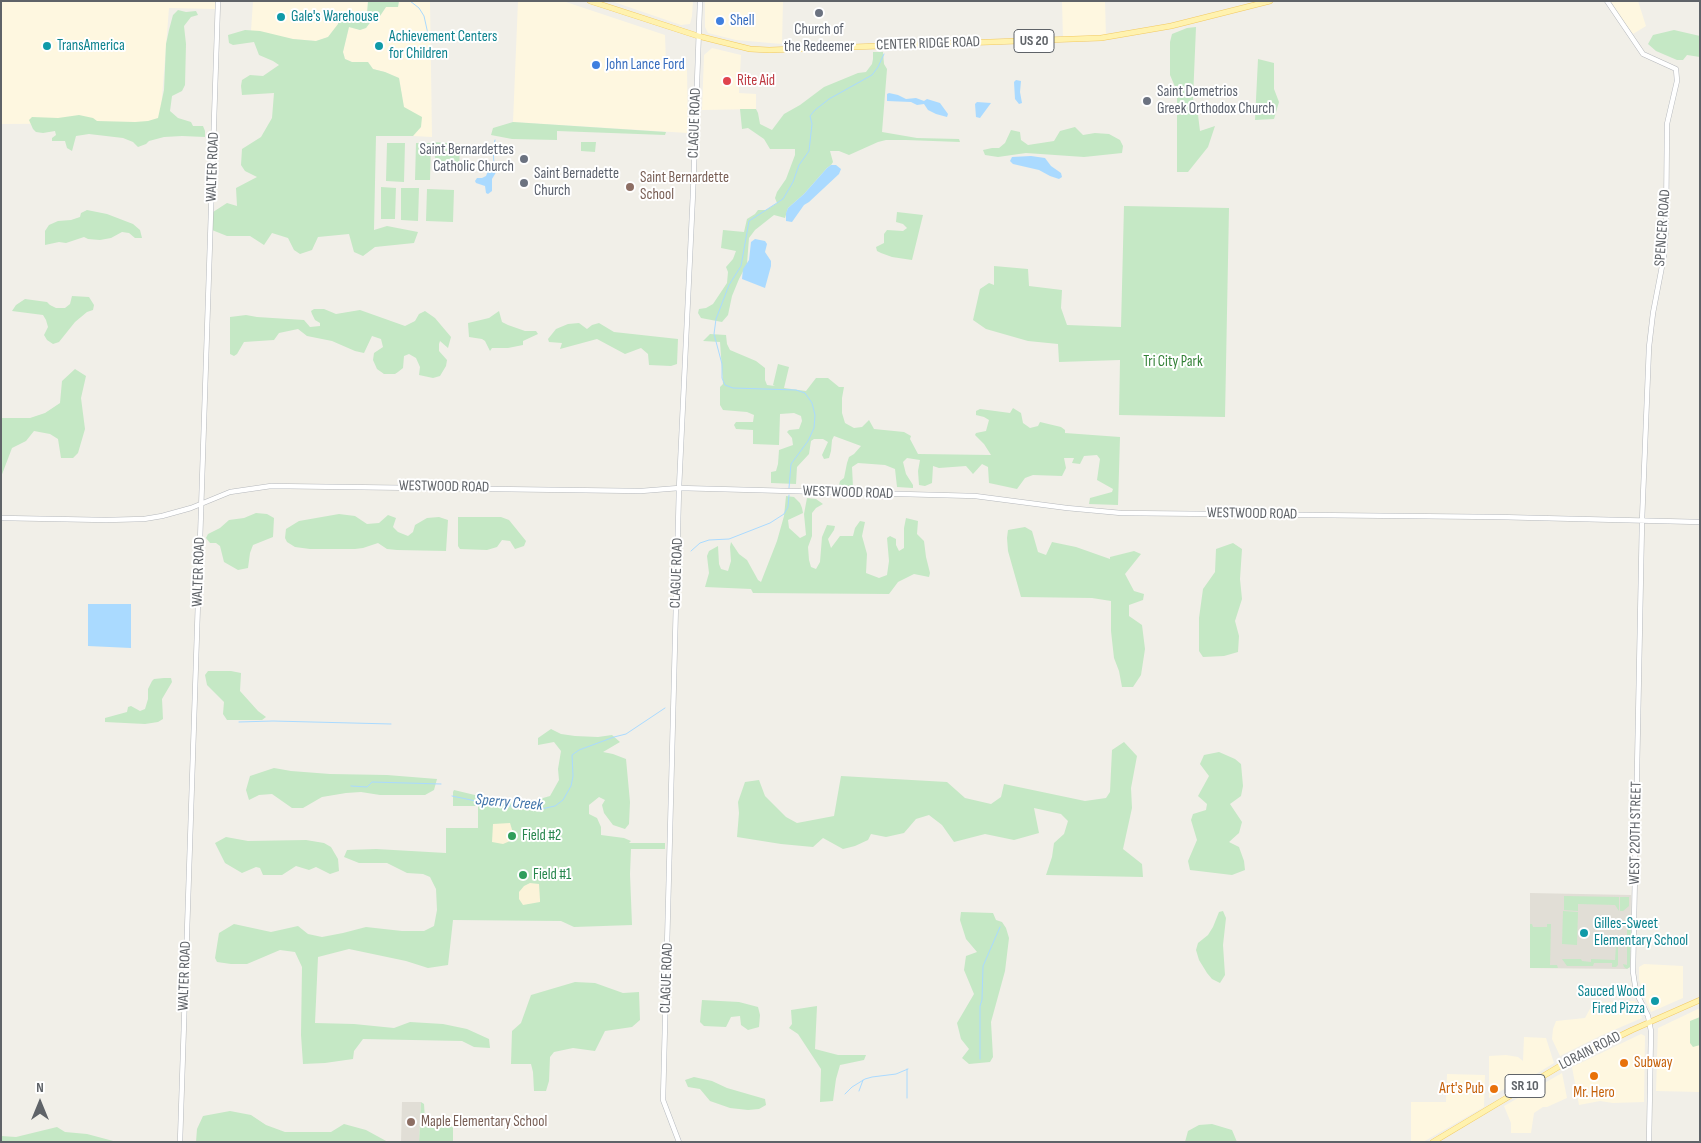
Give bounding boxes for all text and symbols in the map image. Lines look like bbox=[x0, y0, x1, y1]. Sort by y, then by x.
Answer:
marker: Church of the Redeemer bbox=[813, 7, 825, 19]
place label: Gale's Warehouse bbox=[291, 8, 379, 26]
marker: Gale's Warehouse bbox=[275, 11, 287, 23]
place label: Shell bbox=[730, 12, 754, 30]
marker: Shell bbox=[714, 15, 726, 27]
place label: Church of the Redeemer bbox=[784, 21, 854, 56]
place label: Achievement Centers for Children bbox=[389, 28, 497, 63]
road number: US 20 bbox=[1014, 29, 1054, 52]
street label: CENTER RIDGE ROAD bbox=[876, 33, 980, 55]
place label: TransAmerica bbox=[57, 37, 125, 55]
marker: TransAmerica bbox=[41, 40, 53, 52]
marker: Achievement Centers for Children bbox=[373, 40, 385, 52]
place label: John Lance Ford bbox=[606, 56, 685, 74]
marker: John Lance Ford bbox=[590, 59, 602, 71]
place label: Rite Aid bbox=[737, 72, 775, 90]
marker: Rite Aid bbox=[721, 75, 733, 87]
place label: Saint Demetrios Greek Orthodox Church bbox=[1157, 83, 1275, 118]
street label: CLAGUE ROAD bbox=[685, 87, 705, 159]
marker: Saint Demetrios Greek Orthodox Church bbox=[1141, 95, 1153, 107]
street label: WALTER ROAD bbox=[203, 132, 223, 202]
place label: Saint Bernardettes Catholic Church bbox=[420, 141, 514, 176]
marker: Saint Bernardettes Catholic Church bbox=[518, 153, 530, 165]
place label: Saint Bernadette Church bbox=[534, 165, 619, 200]
place label: Saint Bernardette School bbox=[640, 169, 729, 204]
marker: Saint Bernadette Church bbox=[518, 177, 530, 189]
marker: Saint Bernardette School bbox=[624, 181, 636, 193]
street label: SPENCER ROAD bbox=[1651, 189, 1675, 267]
park label: Tri City Park bbox=[1143, 353, 1203, 371]
street label: WESTWOOD ROAD bbox=[399, 477, 489, 497]
street label: WESTWOOD ROAD bbox=[802, 482, 894, 504]
street label: WESTWOOD ROAD bbox=[1207, 504, 1297, 524]
street label: WALTER ROAD bbox=[189, 537, 209, 607]
street label: CLAGUE ROAD bbox=[667, 537, 687, 609]
street label: WEST 220TH STREET bbox=[1626, 781, 1646, 885]
water label: Sperry Creek bbox=[475, 791, 543, 815]
place label: Field #2 bbox=[522, 827, 561, 845]
marker: Field #2 bbox=[506, 830, 518, 842]
place label: Field #1 bbox=[533, 866, 571, 884]
marker: Field #1 bbox=[517, 869, 529, 881]
place label: Gilles-Sweet Elementary School bbox=[1594, 915, 1688, 950]
marker: Gilles-Sweet Elementary School bbox=[1578, 927, 1590, 939]
street label: WALTER ROAD bbox=[175, 941, 195, 1011]
street label: CLAGUE ROAD bbox=[657, 942, 677, 1014]
place label: Sauced Wood Fired Pizza bbox=[1578, 983, 1645, 1018]
marker: Sauced Wood Fired Pizza bbox=[1649, 995, 1661, 1007]
street label: LORAIN ROAD bbox=[1556, 1028, 1624, 1074]
place label: Subway bbox=[1634, 1054, 1673, 1072]
marker: Subway bbox=[1618, 1057, 1630, 1069]
marker: Mr. Hero bbox=[1588, 1070, 1600, 1082]
road number: SR 10 bbox=[1505, 1074, 1545, 1098]
north arrow bbox=[15, 1078, 65, 1128]
text: N bbox=[36, 1079, 44, 1096]
place label: Art's Pub bbox=[1439, 1080, 1484, 1098]
marker: Art's Pub bbox=[1488, 1083, 1500, 1095]
place label: Mr. Hero bbox=[1573, 1084, 1615, 1102]
place label: Maple Elementary School bbox=[421, 1113, 547, 1131]
marker: Maple Elementary School bbox=[405, 1116, 417, 1128]

